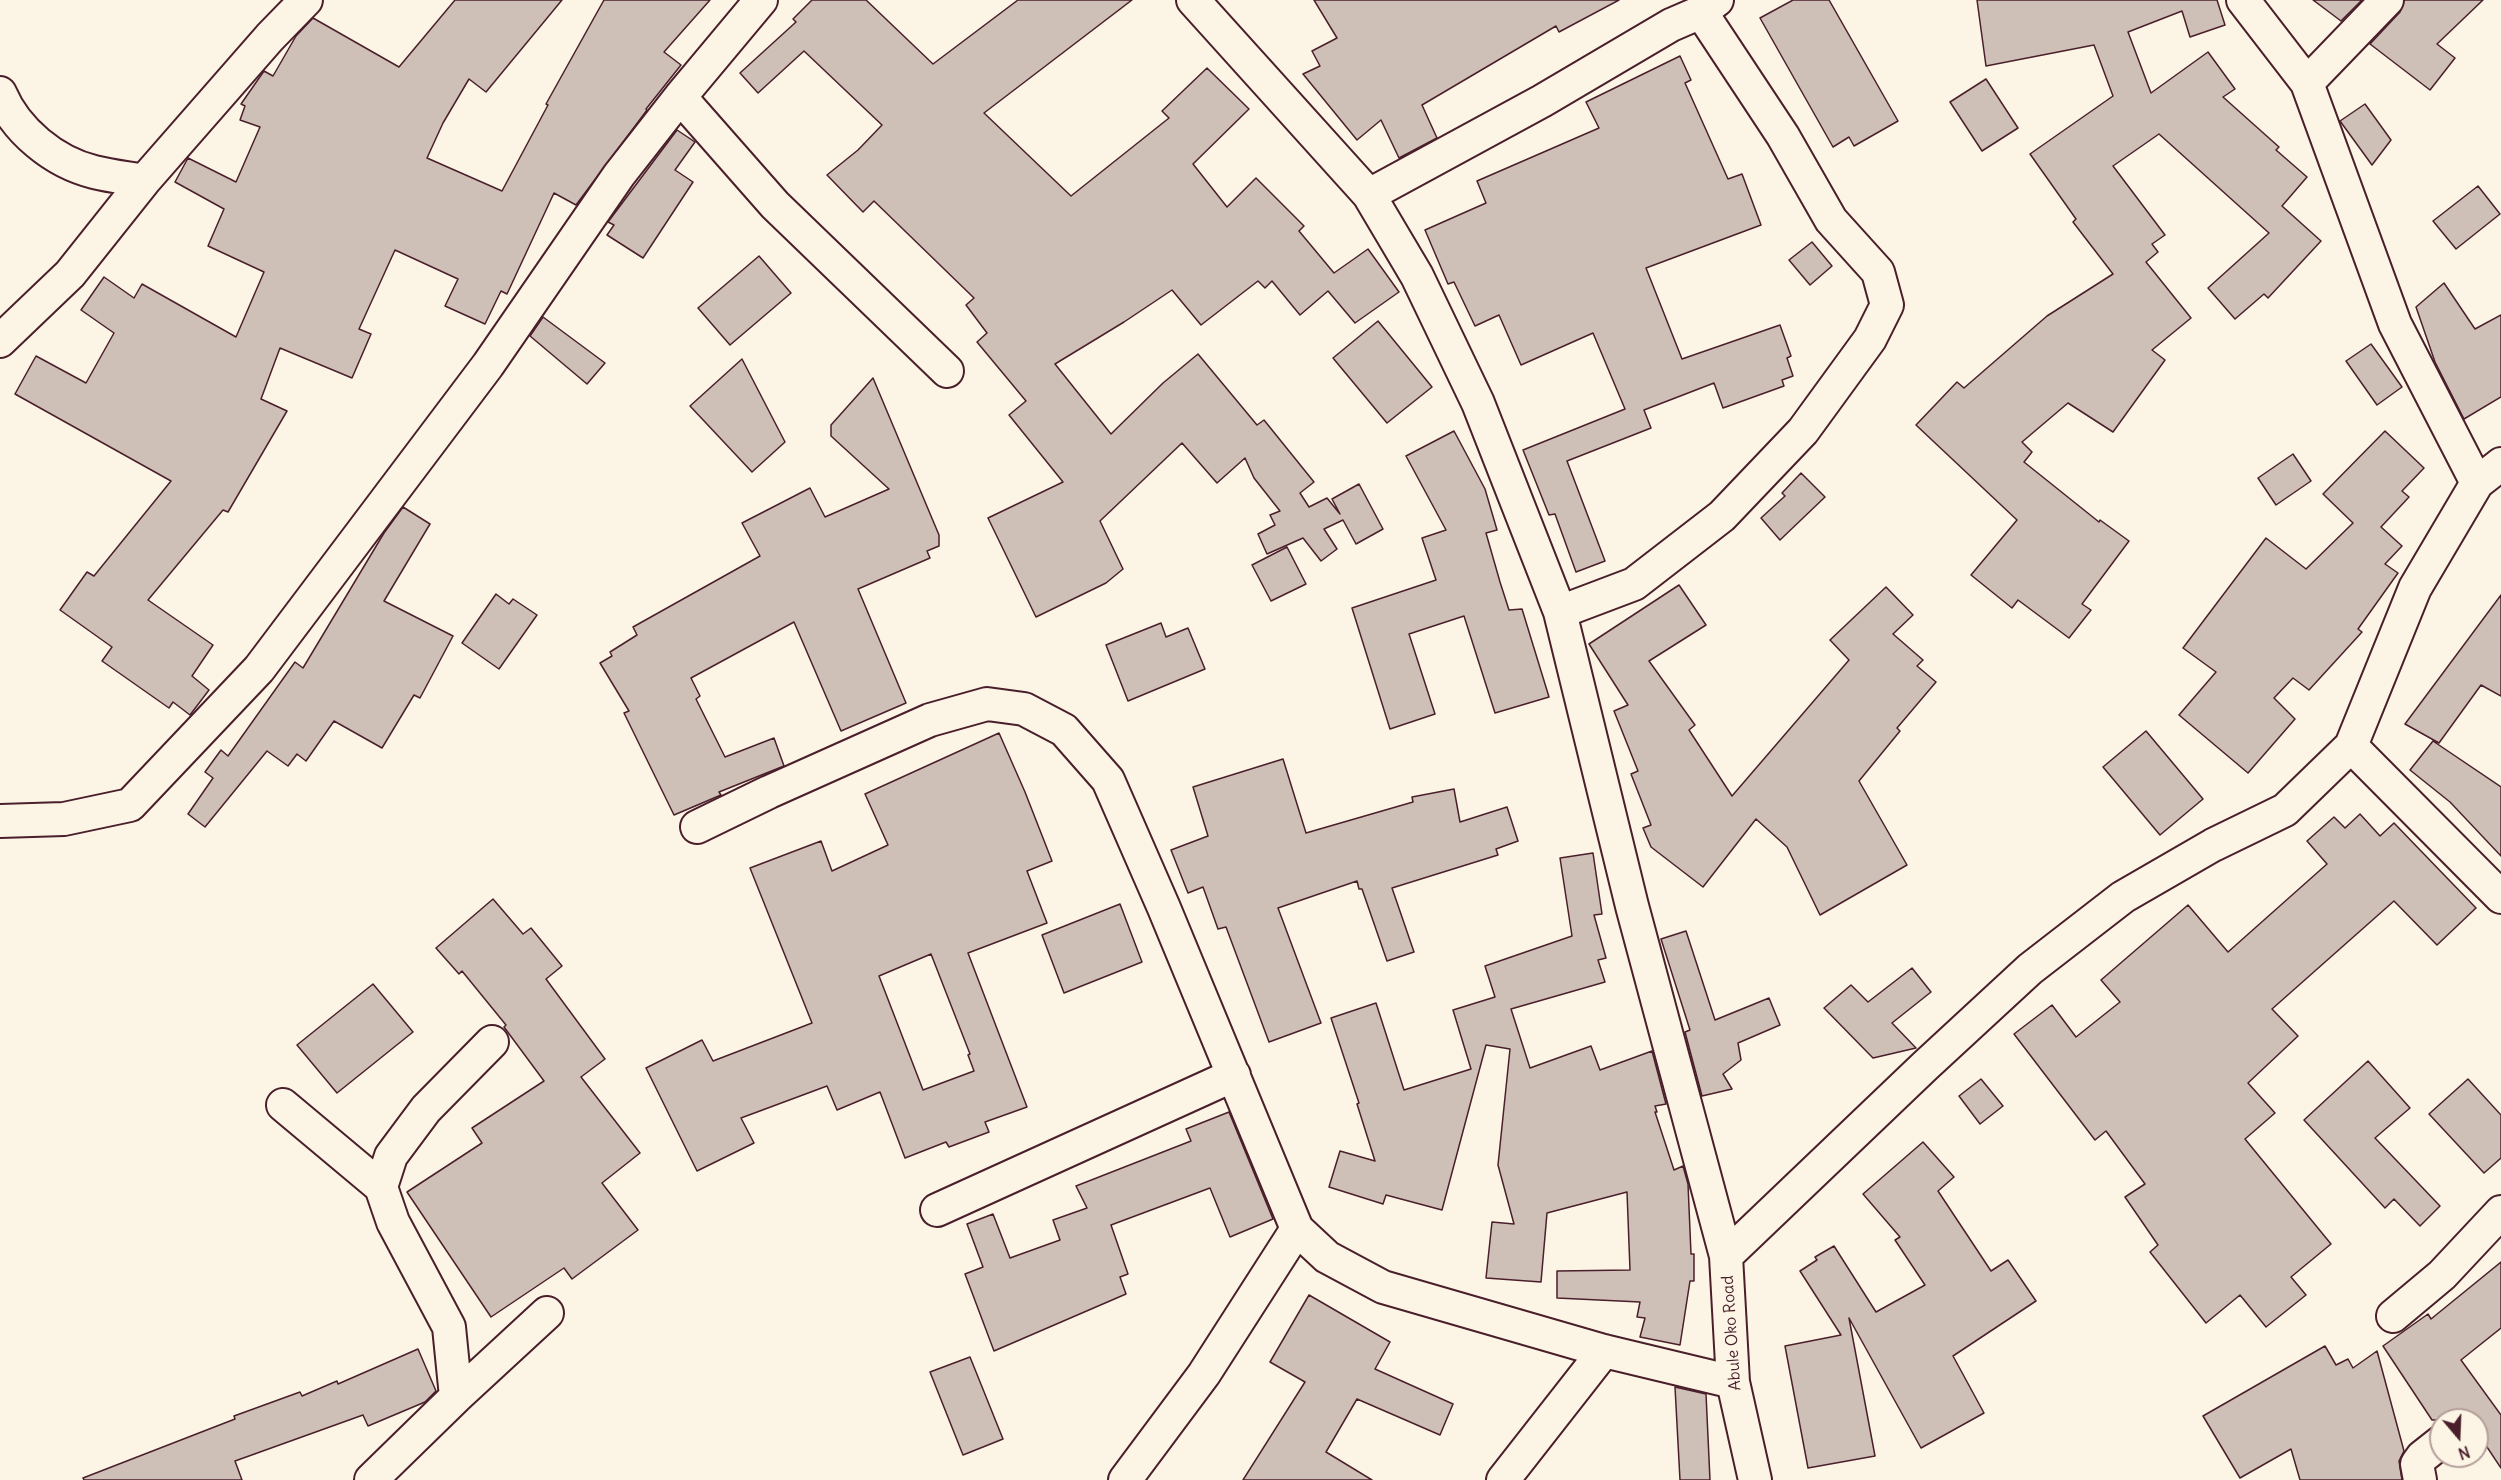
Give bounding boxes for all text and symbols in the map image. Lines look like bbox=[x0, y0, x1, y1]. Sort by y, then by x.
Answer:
street label: Abule Oko Road bbox=[1718, 1275, 1746, 1391]
north arrow bbox=[2429, 1408, 2489, 1468]
text: N bbox=[2456, 1442, 2473, 1464]

